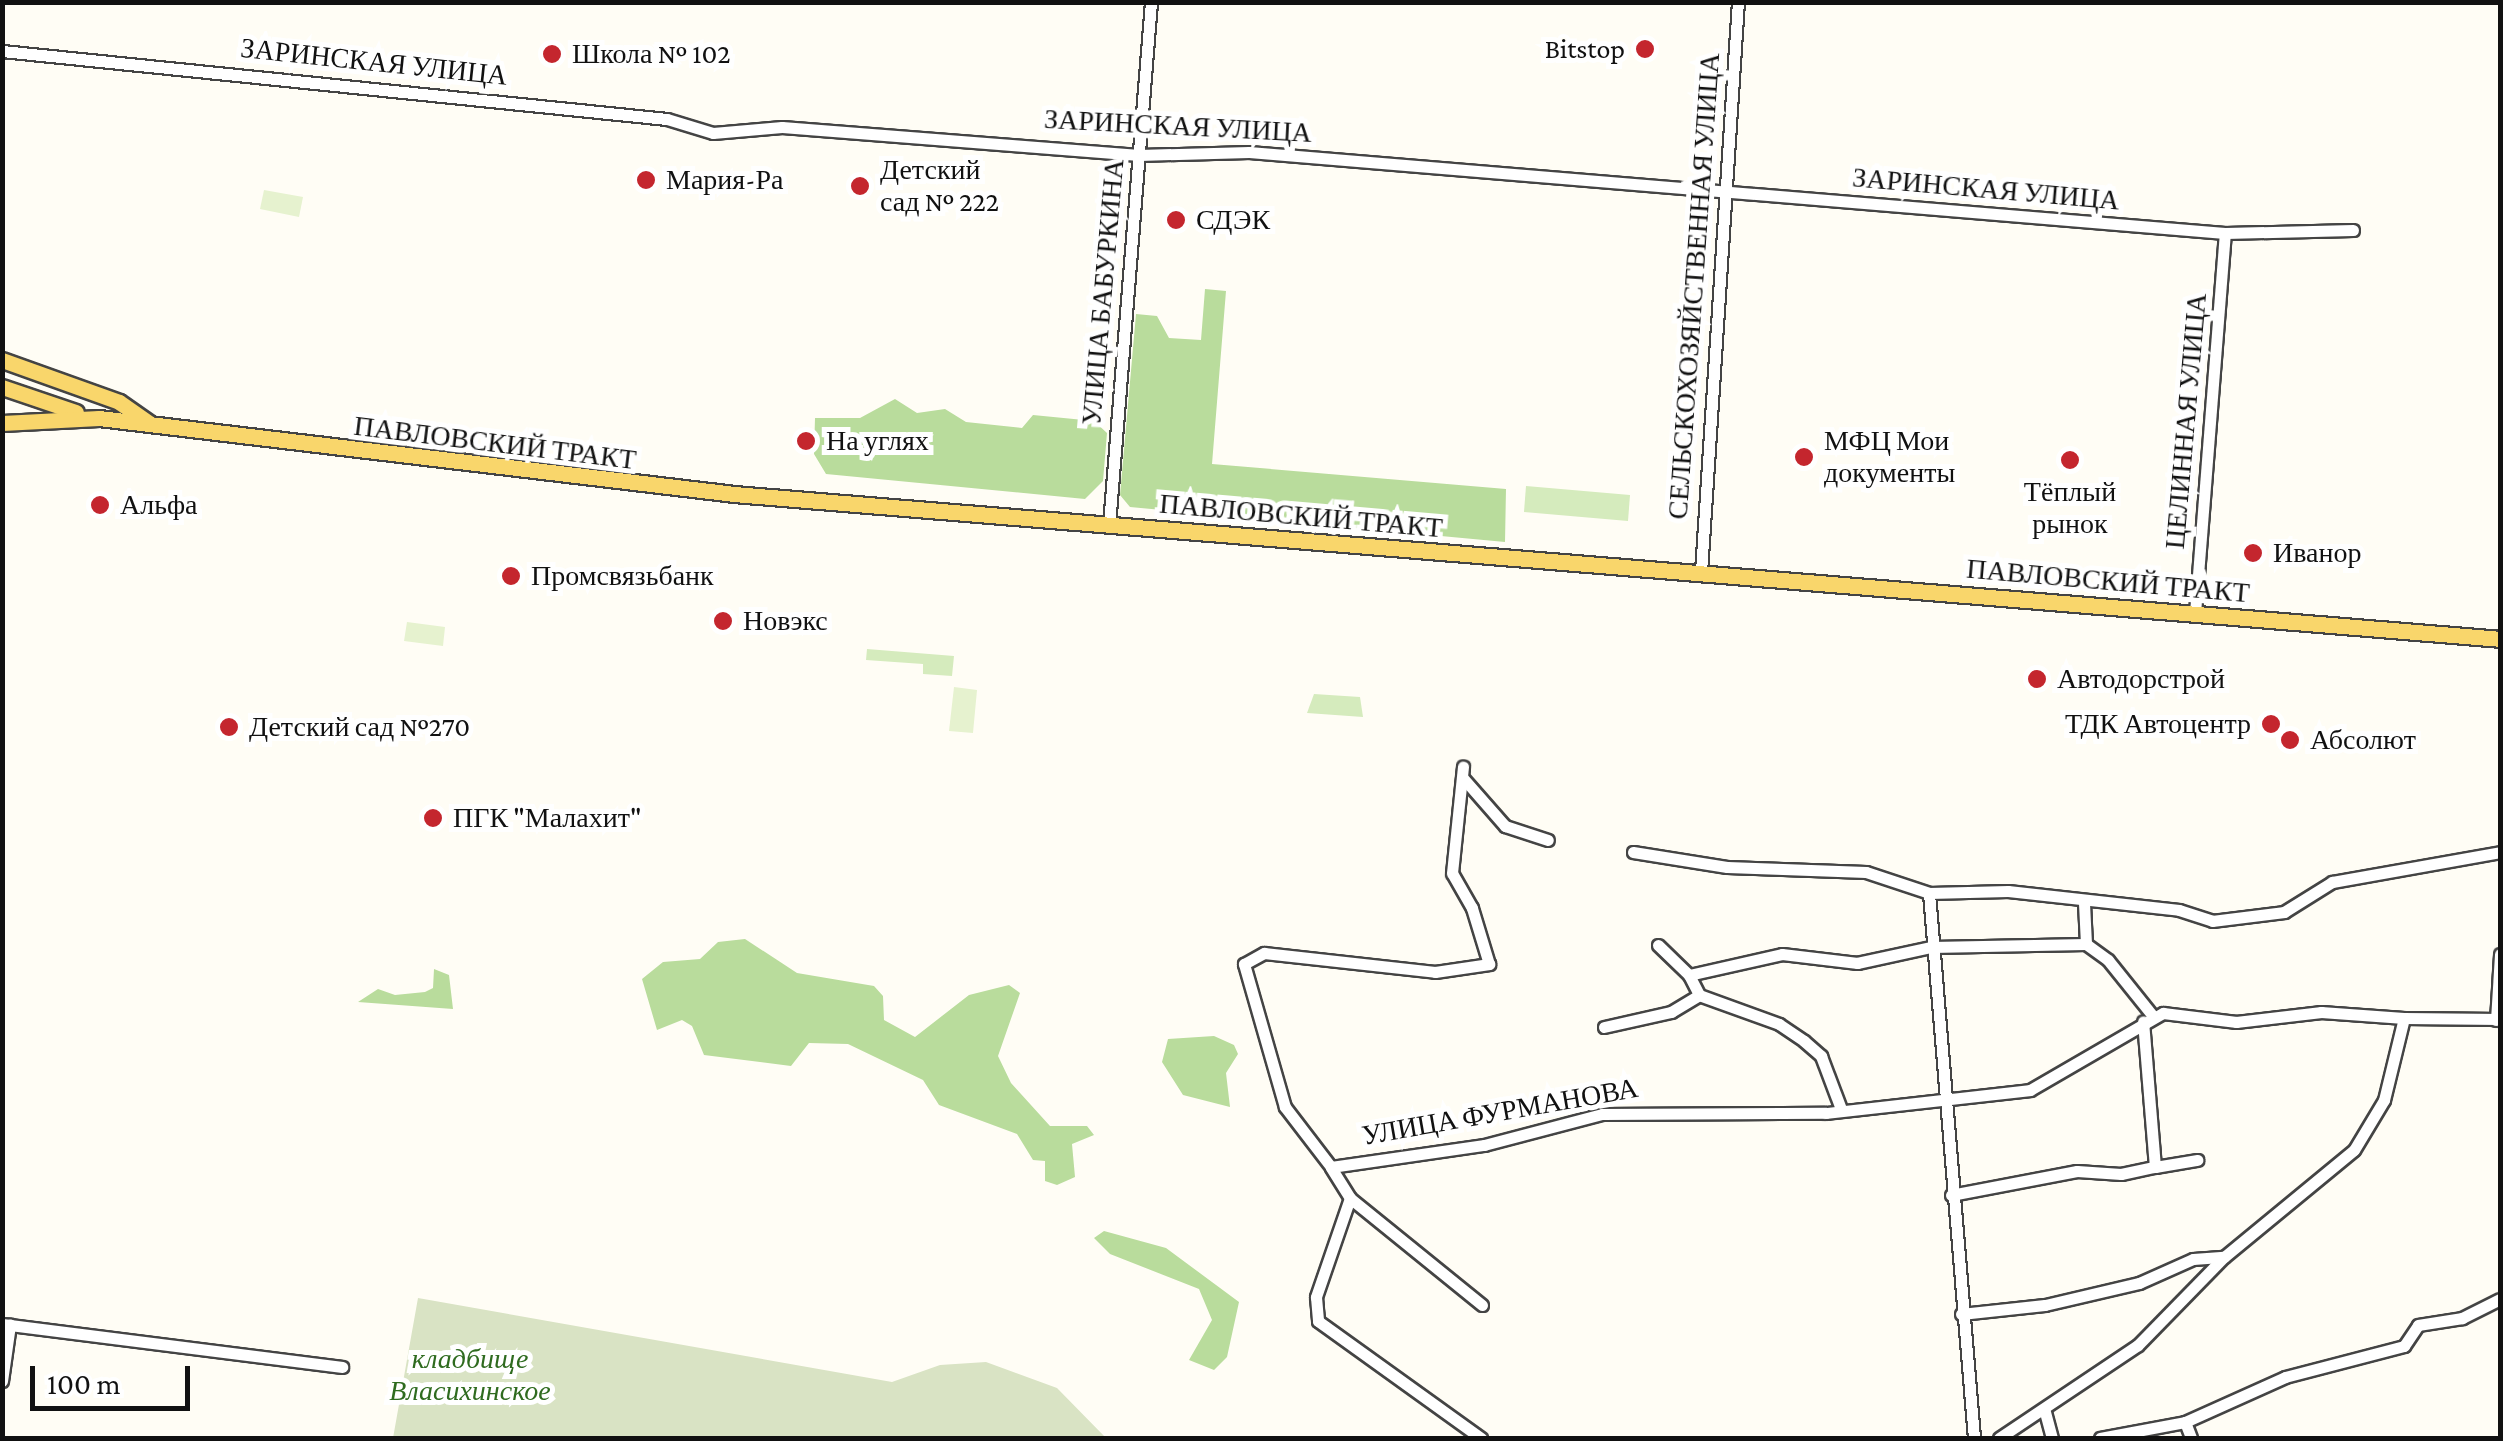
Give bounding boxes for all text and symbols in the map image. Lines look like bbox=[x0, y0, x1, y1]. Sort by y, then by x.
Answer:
street label: ЗАРИНСКАЯ УЛИЦА bbox=[239, 31, 509, 93]
place label: Bitstop bbox=[1545, 32, 1625, 66]
place label: Школа № 102 bbox=[572, 37, 731, 71]
marker: Bitstop bbox=[1634, 38, 1656, 60]
marker: Школа № 102 bbox=[541, 43, 563, 65]
street label: СЕЛЬСКОХОЗЯЙСТВЕННАЯ УЛИЦА bbox=[1661, 51, 1727, 521]
street label: ЗАРИНСКАЯ УЛИЦА bbox=[1043, 102, 1313, 150]
place label: Детский сад № 222 bbox=[880, 153, 999, 219]
street label: УЛИЦА БАБУРКИНА bbox=[1075, 157, 1131, 427]
street label: ЗАРИНСКАЯ УЛИЦА bbox=[1851, 161, 2121, 217]
place label: Мария-Ра bbox=[666, 163, 783, 197]
marker: Мария-Ра bbox=[635, 169, 657, 191]
marker: Детский сад № 222 bbox=[849, 175, 871, 197]
place label: СДЭК bbox=[1196, 203, 1270, 237]
marker: СДЭК bbox=[1165, 209, 1187, 231]
street label: ЦЕЛИННАЯ УЛИЦА bbox=[2158, 291, 2214, 551]
street label: ПАВЛОВСКИЙ ТРАКТ bbox=[352, 409, 638, 477]
place label: На углях bbox=[826, 424, 929, 458]
place label: МФЦ Мои документы bbox=[1824, 424, 1955, 490]
marker: На углях bbox=[795, 430, 817, 452]
marker: МФЦ Мои документы bbox=[1793, 446, 1815, 468]
marker: Тёплый рынок bbox=[2059, 449, 2081, 471]
place label: Тёплый рынок bbox=[2024, 475, 2116, 541]
street label: ПАВЛОВСКИЙ ТРАКТ bbox=[1158, 487, 1444, 545]
place label: Альфа bbox=[120, 488, 198, 522]
marker: Альфа bbox=[89, 494, 111, 516]
place label: Иванор bbox=[2273, 536, 2361, 570]
marker: Иванор bbox=[2242, 542, 2264, 564]
street label: ПАВЛОВСКИЙ ТРАКТ bbox=[1965, 552, 2251, 610]
place label: Промсвязьбанк bbox=[531, 559, 714, 593]
marker: Промсвязьбанк bbox=[500, 565, 522, 587]
place label: Новэкс bbox=[743, 604, 828, 638]
marker: Новэкс bbox=[712, 610, 734, 632]
place label: Автодорстрой bbox=[2057, 662, 2225, 696]
marker: Автодорстрой bbox=[2026, 668, 2048, 690]
place label: ТДК Автоцентр bbox=[2065, 707, 2251, 741]
place label: Детский сад №270 bbox=[249, 710, 470, 744]
marker: ТДК Автоцентр bbox=[2260, 713, 2282, 735]
marker: Детский сад №270 bbox=[218, 716, 240, 738]
place label: Абсолют bbox=[2310, 723, 2416, 757]
marker: Абсолют bbox=[2279, 729, 2301, 751]
place label: ПГК "Малахит" bbox=[453, 801, 641, 835]
marker: ПГК "Малахит" bbox=[422, 807, 444, 829]
street label: УЛИЦА ФУРМАНОВА bbox=[1359, 1071, 1641, 1153]
park label: кладбище Власихинское bbox=[389, 1342, 551, 1408]
scale bar bbox=[35, 1346, 195, 1408]
text: 100 m bbox=[47, 1367, 121, 1400]

